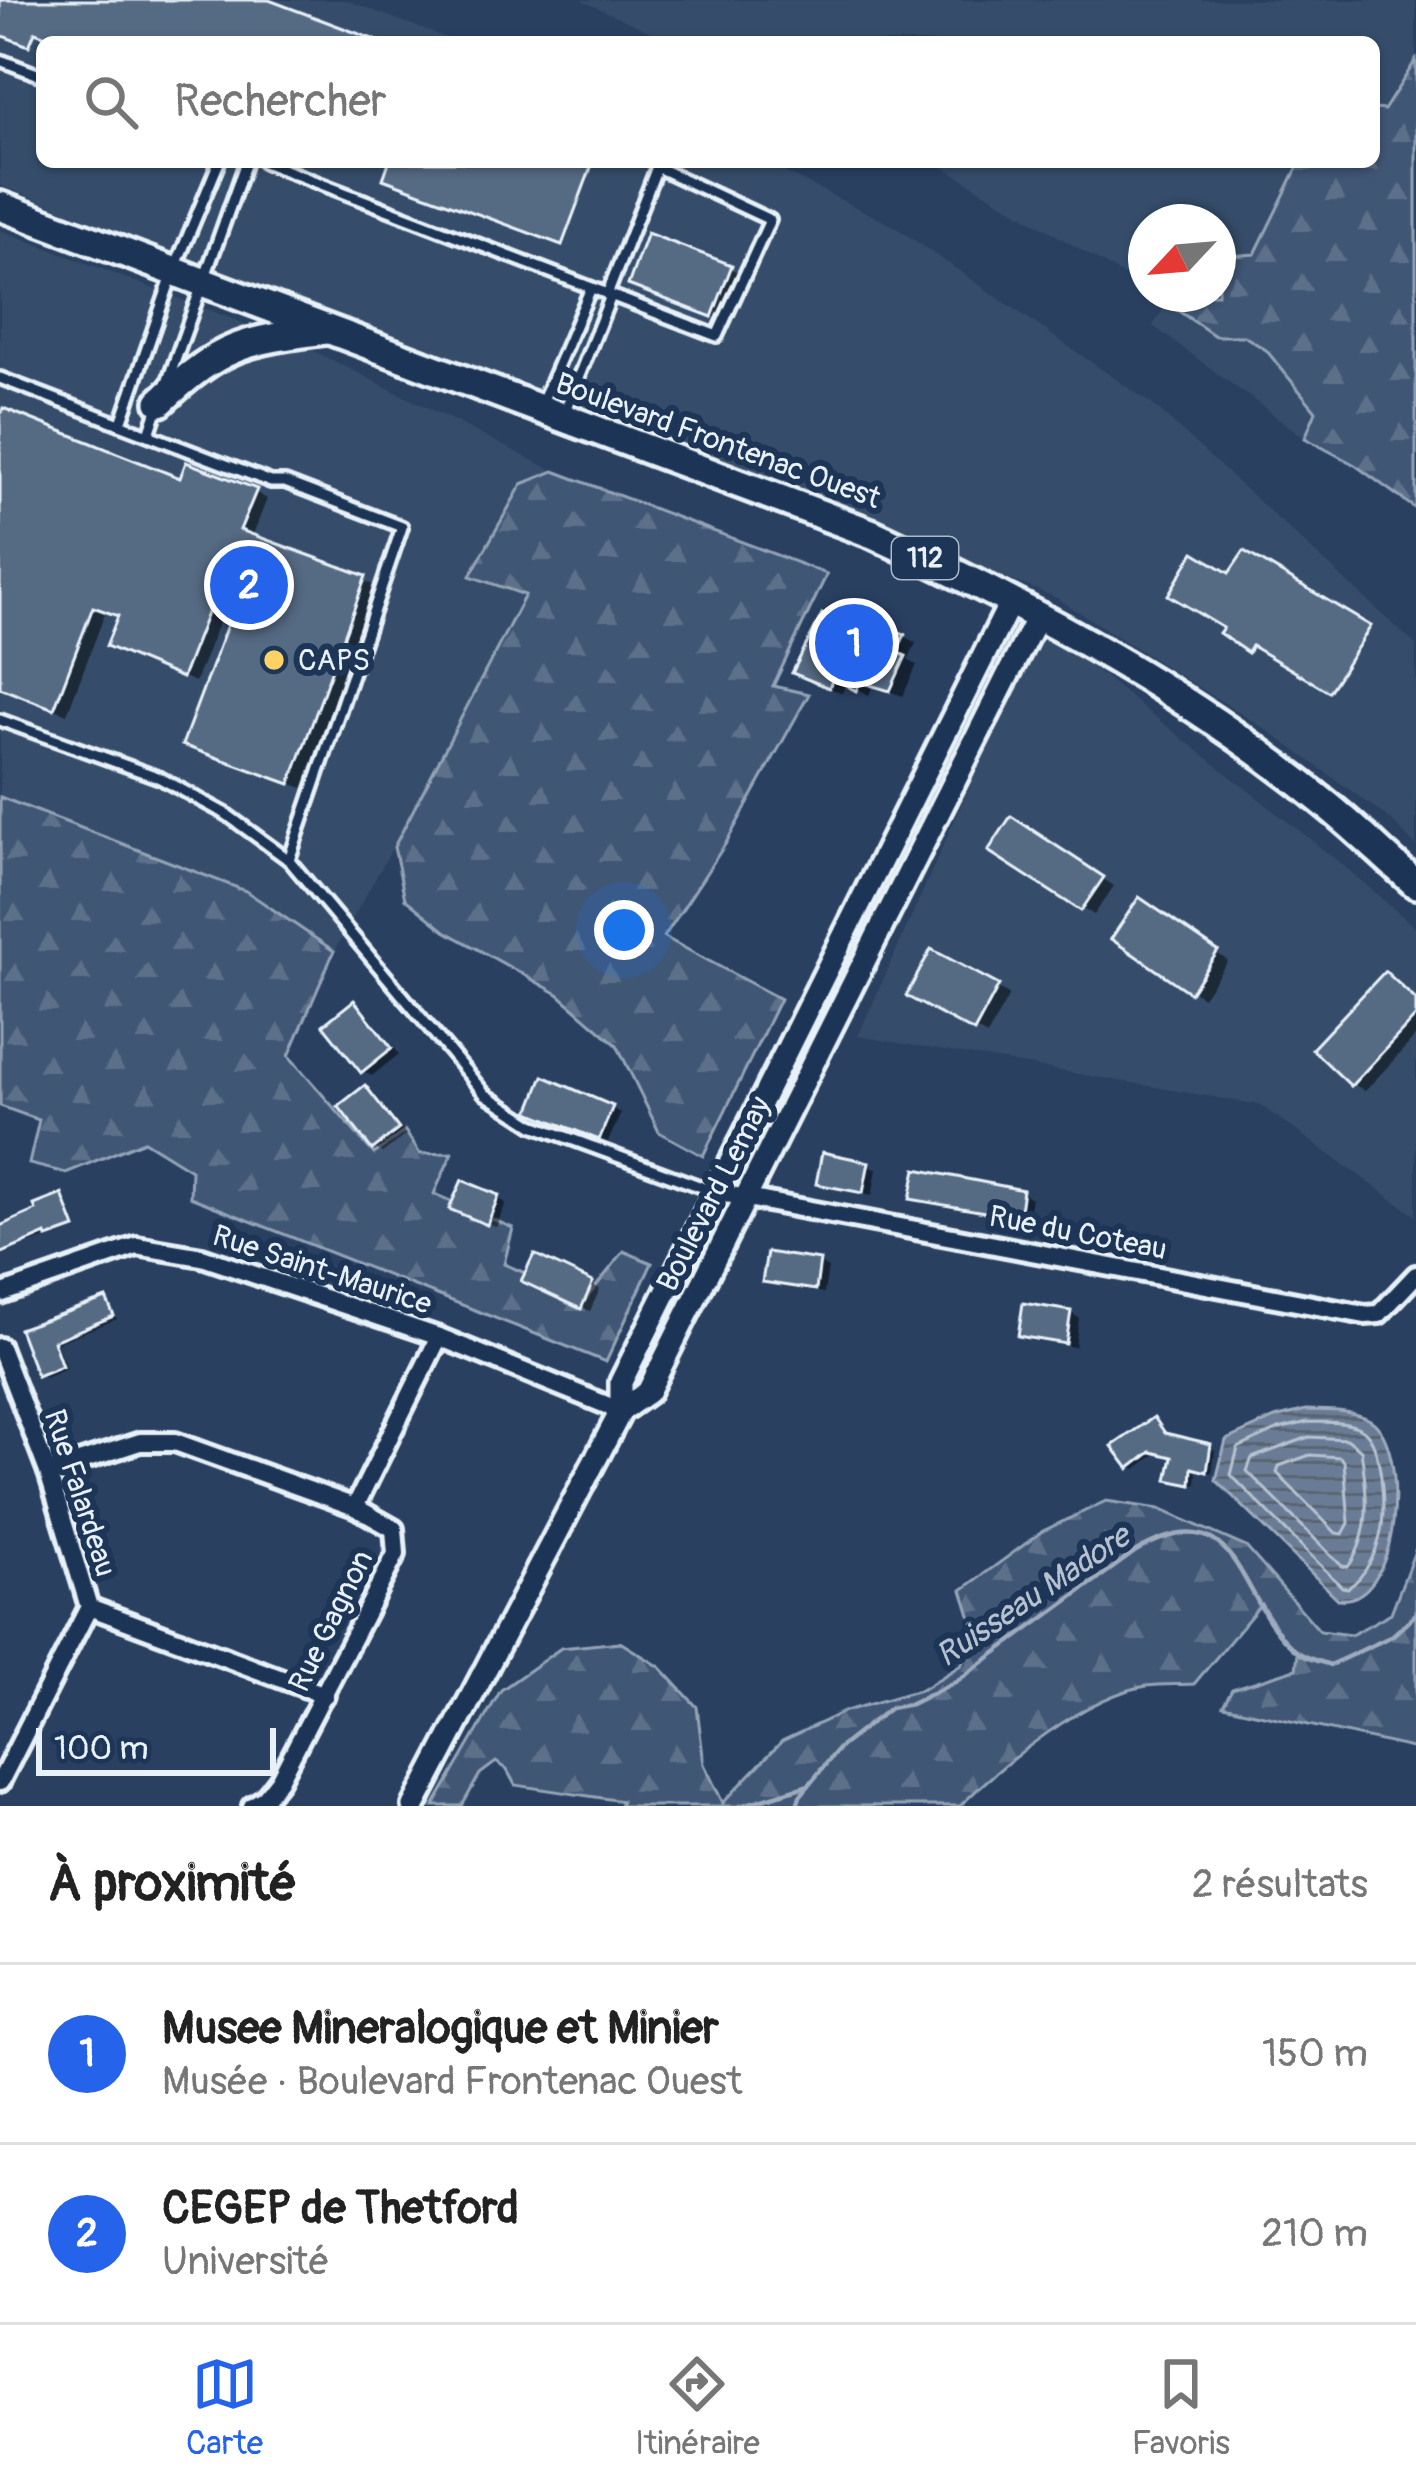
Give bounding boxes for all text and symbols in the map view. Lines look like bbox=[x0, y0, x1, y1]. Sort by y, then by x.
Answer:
search box bbox=[36, 36, 1380, 168]
icon: search bbox=[78, 69, 144, 135]
text: Rechercher bbox=[174, 74, 387, 130]
north arrow bbox=[1128, 204, 1236, 312]
street label: Boulevard Frontenac Ouest bbox=[551, 365, 886, 517]
road number: 112 bbox=[892, 537, 958, 579]
pin: 2 bbox=[210, 540, 288, 630]
pin: 1 bbox=[815, 598, 893, 688]
place label: CAPS bbox=[298, 642, 370, 679]
marker: CAPS bbox=[261, 647, 287, 673]
your location bbox=[594, 900, 654, 960]
street label: Boulevard Lemay bbox=[649, 1090, 779, 1298]
street label: Rue du Coteau bbox=[986, 1198, 1170, 1268]
street label: Rue Saint-Maurice bbox=[208, 1217, 436, 1323]
street label: Rue Falardeau bbox=[36, 1405, 124, 1581]
water label: Ruisseau Madore bbox=[928, 1514, 1140, 1676]
street label: Rue Gagnon bbox=[281, 1544, 381, 1698]
scale bar bbox=[36, 1722, 276, 1775]
text: 100 m bbox=[54, 1728, 148, 1769]
text: À proximité bbox=[48, 1852, 297, 1916]
text: 2 résultats bbox=[1192, 1860, 1368, 1909]
text: Musee Mineralogique et Minier bbox=[162, 2001, 719, 2057]
text: 1 bbox=[79, 2029, 95, 2078]
text: 150 m bbox=[1262, 2029, 1368, 2078]
text: Musée · Boulevard Frontenac Ouest bbox=[162, 2057, 742, 2106]
text: CEGEP de Thetford bbox=[162, 2181, 519, 2237]
text: 2 bbox=[76, 2209, 98, 2258]
text: 210 m bbox=[1261, 2209, 1368, 2258]
text: Université bbox=[162, 2237, 330, 2286]
tab: Carte bbox=[186, 2351, 263, 2464]
tab: Itinéraire bbox=[635, 2351, 760, 2464]
tab: Favoris bbox=[1132, 2351, 1230, 2464]

